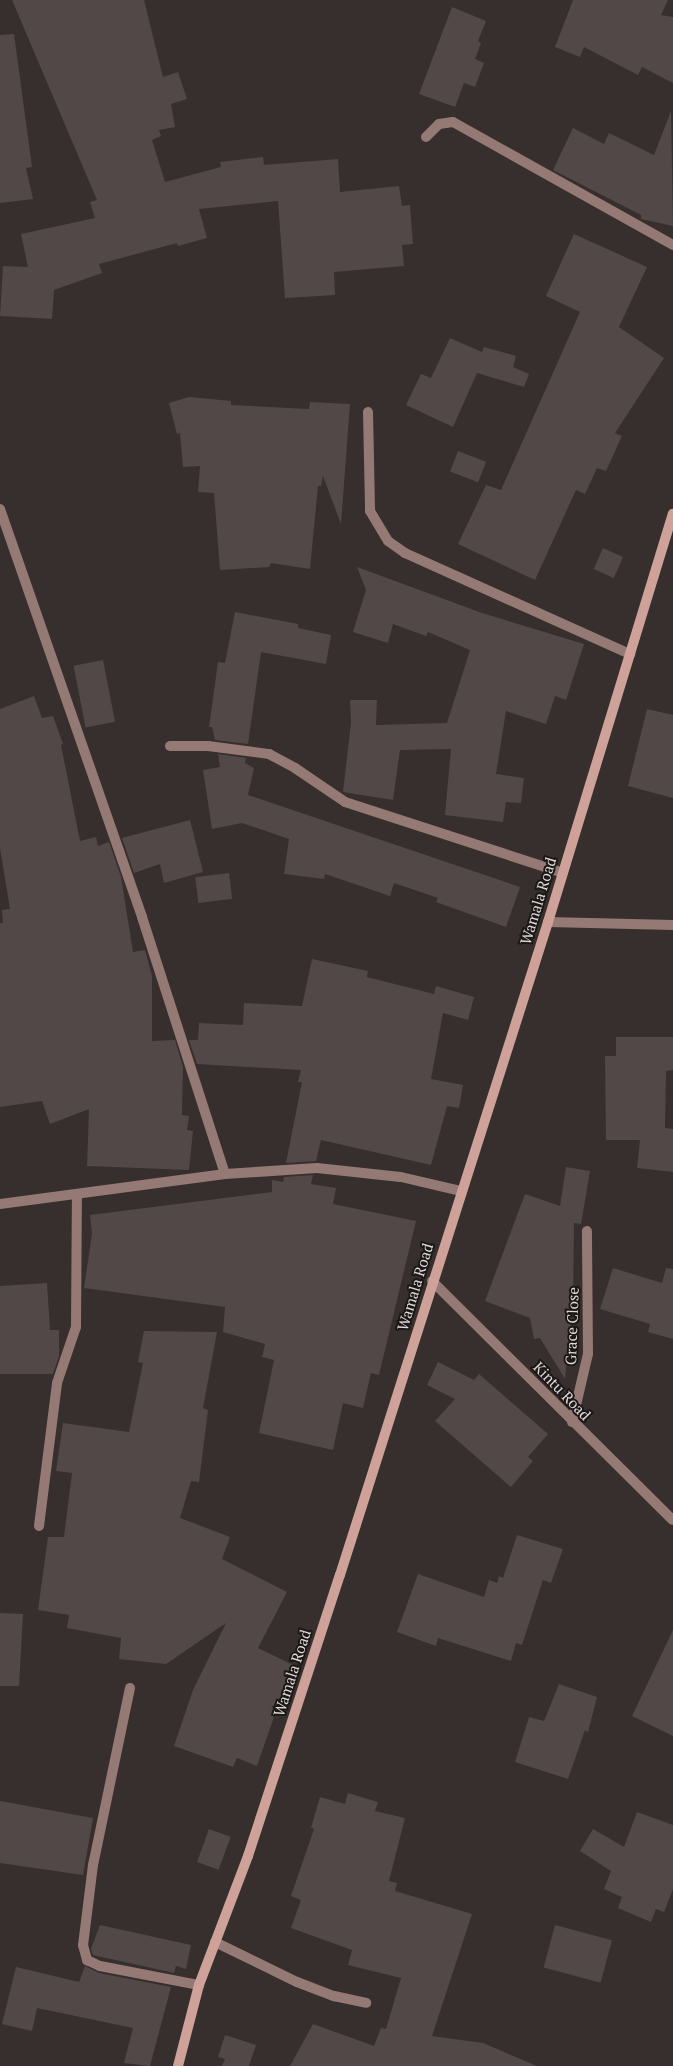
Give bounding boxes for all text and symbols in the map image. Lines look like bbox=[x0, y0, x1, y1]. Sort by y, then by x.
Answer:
street label: Wamala Road bbox=[516, 855, 560, 947]
street label: Wamala Road bbox=[393, 1241, 437, 1333]
street label: Grace Close bbox=[562, 1287, 582, 1365]
street label: Kintu Road bbox=[530, 1358, 594, 1424]
street label: Wamala Road bbox=[269, 1627, 315, 1719]

